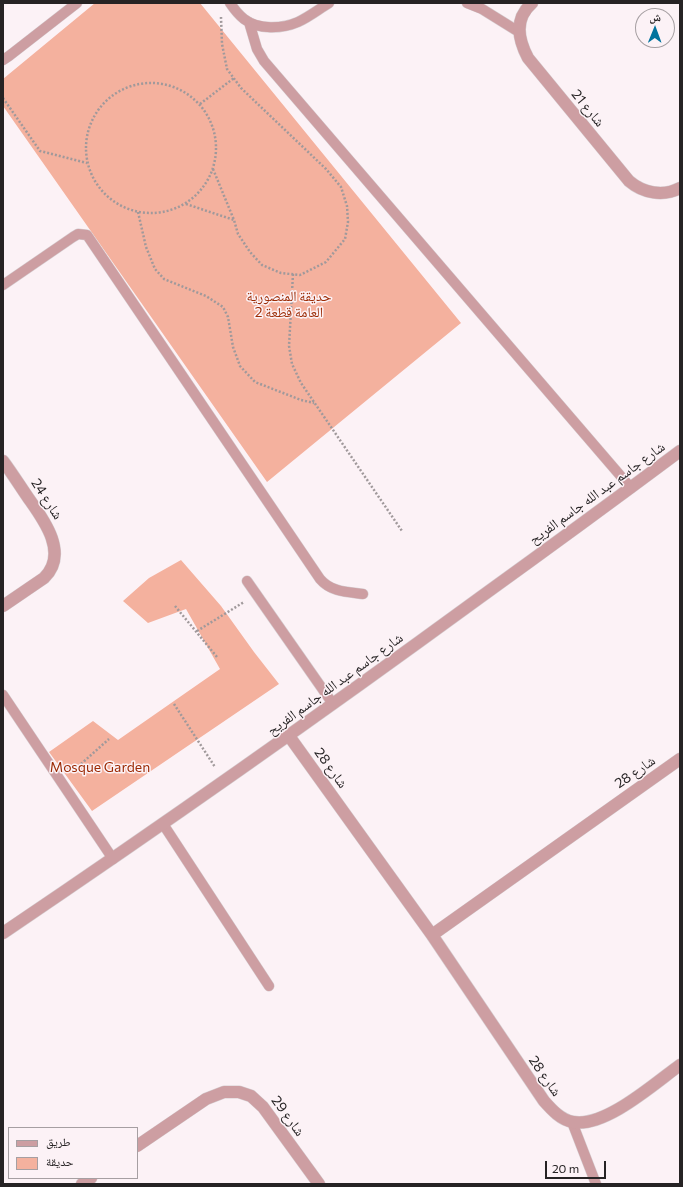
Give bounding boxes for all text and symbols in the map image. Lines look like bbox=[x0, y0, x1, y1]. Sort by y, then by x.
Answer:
north arrow bbox=[635, 8, 675, 48]
text: ش bbox=[649, 10, 661, 23]
street label: شارع 21 bbox=[568, 86, 608, 130]
park label: حديقة المنصورية العامة قطعة 2 bbox=[247, 288, 331, 320]
street label: شارع جاسم عبد الله جاسم الفريح bbox=[526, 438, 668, 548]
street label: شارع 24 bbox=[28, 475, 66, 523]
street label: شارع جاسم عبد الله جاسم الفريح bbox=[264, 629, 406, 739]
street label: شارع 28 bbox=[311, 745, 351, 791]
street label: شارع 28 bbox=[612, 752, 658, 792]
park label: Mosque Garden bbox=[50, 759, 150, 775]
street label: شارع 28 bbox=[525, 1053, 565, 1099]
street label: شارع 29 bbox=[268, 1093, 308, 1139]
legend bbox=[8, 1127, 138, 1179]
text: طريق bbox=[46, 1134, 71, 1148]
scale bar bbox=[547, 1153, 608, 1179]
text: حديقة bbox=[46, 1154, 74, 1168]
text: 20 m bbox=[552, 1161, 579, 1175]

